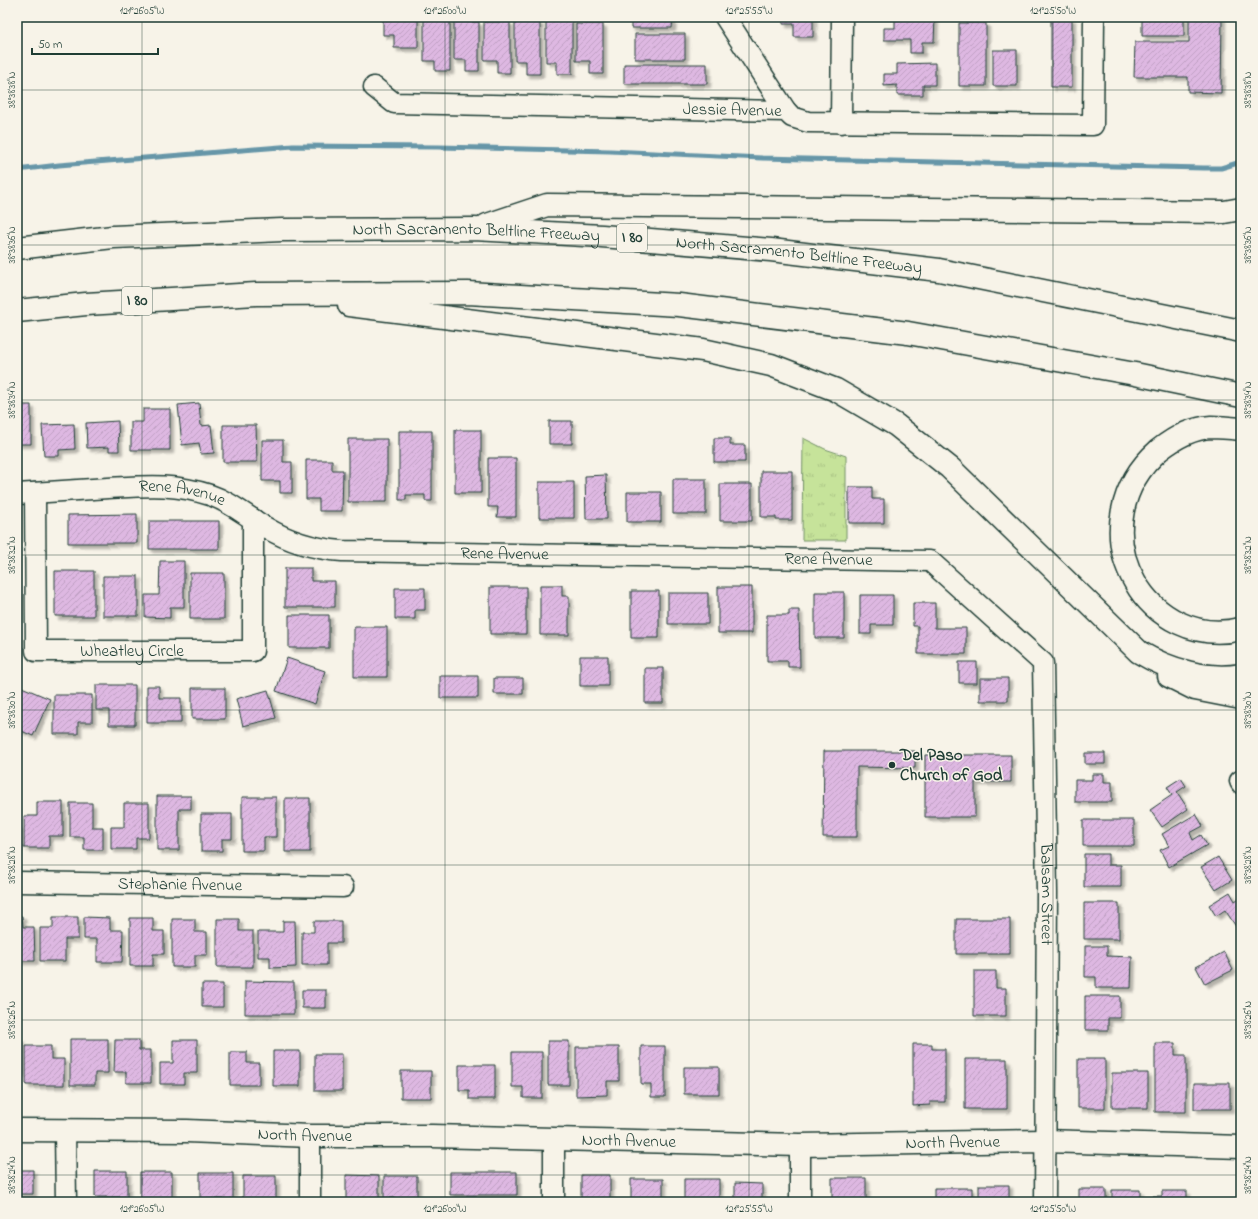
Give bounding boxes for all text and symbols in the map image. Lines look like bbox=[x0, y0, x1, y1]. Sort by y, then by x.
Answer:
text: 121°26'05"W bbox=[120, 4, 165, 19]
text: 121°26'00"W bbox=[423, 4, 467, 19]
text: 121°25'55"W bbox=[725, 4, 773, 19]
text: 121°25'50"W bbox=[1030, 4, 1076, 19]
scale bar bbox=[32, 30, 158, 56]
text: 50 m bbox=[38, 36, 62, 54]
text: 38°38'38"N bbox=[5, 72, 20, 108]
text: 38°38'38"N bbox=[1241, 72, 1256, 108]
street label: Jessie Avenue bbox=[683, 96, 782, 123]
street label: North Sacramento Beltline Freeway bbox=[352, 216, 601, 249]
road number: I 80 bbox=[617, 224, 647, 252]
text: 38°38'36"N bbox=[5, 226, 20, 264]
text: 38°38'36"N bbox=[1241, 226, 1256, 264]
street label: North Sacramento Beltline Freeway bbox=[675, 230, 924, 281]
road number: I 80 bbox=[122, 287, 152, 315]
text: 38°38'34"N bbox=[5, 381, 20, 418]
text: 38°38'34"N bbox=[1241, 381, 1256, 418]
street label: Rene Avenue bbox=[138, 474, 231, 513]
text: 38°38'32"N bbox=[5, 536, 20, 574]
text: 38°38'32"N bbox=[1241, 536, 1256, 574]
street label: Rene Avenue bbox=[460, 541, 549, 567]
street label: Rene Avenue bbox=[784, 546, 873, 573]
street label: Wheatley Circle bbox=[80, 639, 184, 665]
text: 38°38'30"N bbox=[5, 691, 20, 729]
text: 38°38'30"N bbox=[1241, 691, 1256, 729]
place label: Del Paso Church of God bbox=[899, 743, 1003, 788]
marker: Del Paso Church of God bbox=[887, 760, 897, 770]
street label: Balsam Street bbox=[1034, 842, 1060, 946]
text: 38°38'28"N bbox=[5, 846, 20, 884]
text: 38°38'28"N bbox=[1241, 846, 1256, 884]
street label: Stephanie Avenue bbox=[118, 871, 243, 898]
text: 38°38'26"N bbox=[5, 1001, 20, 1039]
text: 38°38'26"N bbox=[1241, 1001, 1256, 1039]
street label: North Avenue bbox=[257, 1121, 353, 1149]
street label: North Avenue bbox=[581, 1127, 677, 1154]
street label: North Avenue bbox=[905, 1129, 1001, 1156]
text: 38°38'24"N bbox=[5, 1156, 20, 1194]
text: 38°38'24"N bbox=[1241, 1156, 1256, 1194]
text: 121°26'05"W bbox=[120, 1202, 165, 1217]
text: 121°26'00"W bbox=[423, 1202, 467, 1217]
text: 121°25'55"W bbox=[725, 1202, 773, 1217]
text: 121°25'50"W bbox=[1030, 1202, 1076, 1217]

